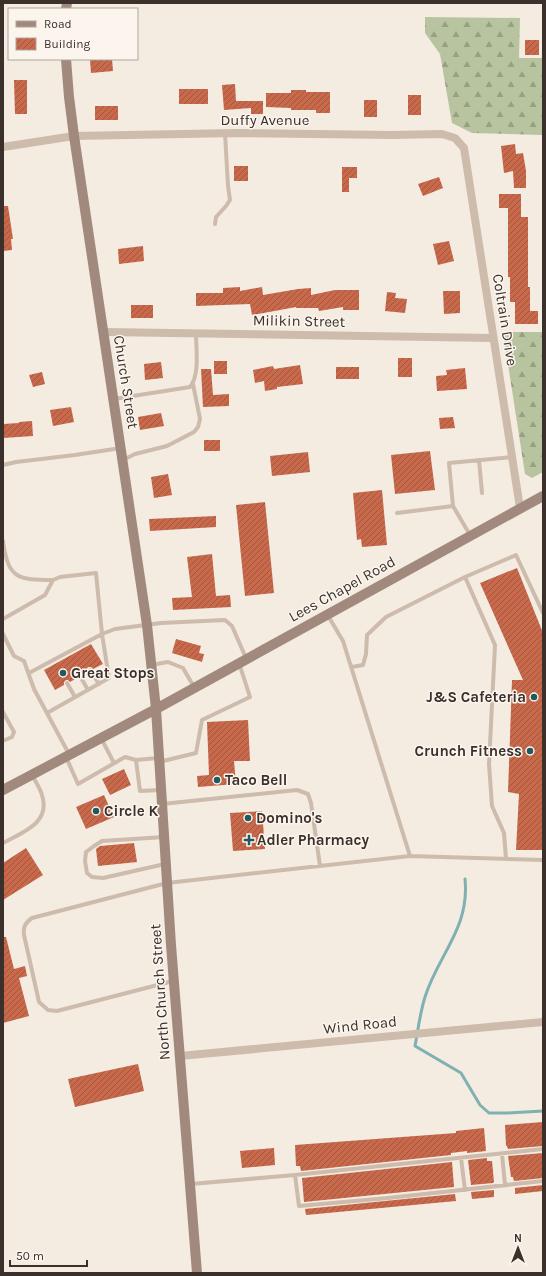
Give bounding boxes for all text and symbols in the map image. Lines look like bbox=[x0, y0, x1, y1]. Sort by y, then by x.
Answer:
legend bbox=[8, 8, 138, 60]
text: Road bbox=[44, 17, 72, 31]
text: Building bbox=[44, 37, 91, 51]
street label: Duffy Avenue bbox=[220, 111, 310, 129]
street label: Coltrain Drive bbox=[489, 273, 521, 367]
street label: Milikin Street bbox=[253, 311, 346, 331]
street label: Church Street bbox=[110, 334, 142, 430]
street label: Lees Chapel Road bbox=[286, 552, 398, 626]
place label: Great Stops bbox=[71, 664, 155, 682]
marker: Great Stops bbox=[58, 668, 68, 678]
place label: J&S Cafeteria bbox=[426, 688, 526, 706]
marker: J&S Cafeteria bbox=[529, 692, 539, 702]
place label: Crunch Fitness bbox=[415, 742, 522, 760]
marker: Crunch Fitness bbox=[525, 746, 535, 756]
place label: Taco Bell bbox=[225, 771, 287, 789]
marker: Taco Bell bbox=[212, 775, 222, 785]
place label: Circle K bbox=[104, 802, 159, 820]
marker: Circle K bbox=[91, 806, 101, 816]
place label: Domino's bbox=[256, 809, 322, 827]
marker: Domino's bbox=[243, 813, 253, 823]
place label: Adler Pharmacy bbox=[257, 831, 369, 849]
marker: Adler Pharmacy bbox=[244, 835, 254, 845]
street label: North Church Street bbox=[146, 923, 174, 1061]
street label: Wind Road bbox=[322, 1012, 398, 1038]
north arrow bbox=[498, 1228, 538, 1268]
text: N bbox=[514, 1232, 522, 1245]
scale bar bbox=[10, 1242, 87, 1268]
text: 50 m bbox=[16, 1249, 44, 1263]

